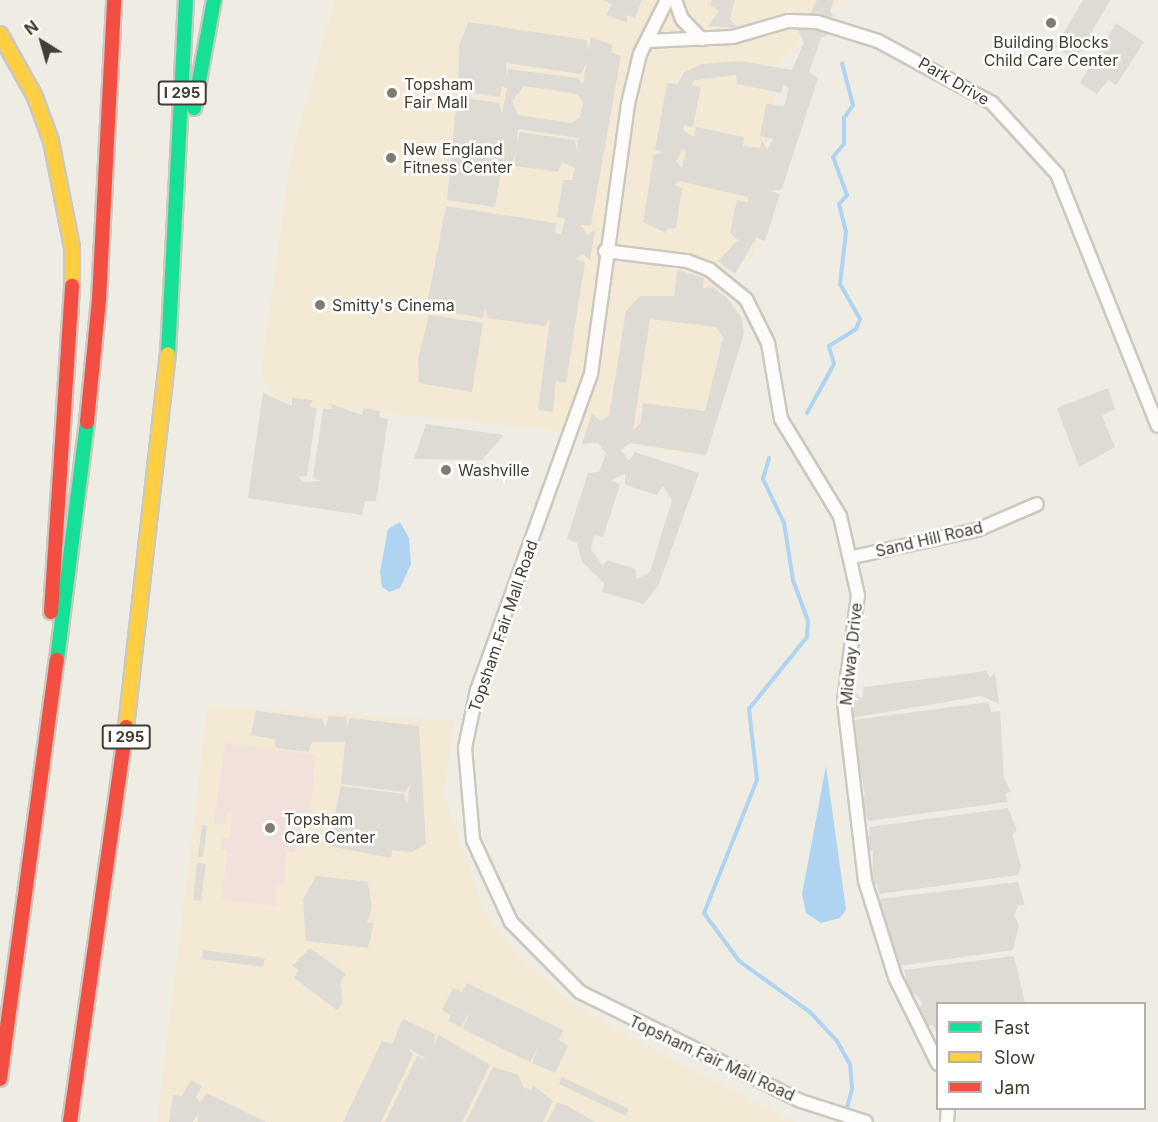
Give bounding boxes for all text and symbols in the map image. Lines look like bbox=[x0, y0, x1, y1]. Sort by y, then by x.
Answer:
north arrow bbox=[12, 12, 72, 72]
text: N bbox=[20, 16, 42, 39]
marker: Building Blocks Child Care Center bbox=[1044, 16, 1058, 30]
place label: Building Blocks Child Care Center bbox=[984, 32, 1118, 70]
street label: Park Drive bbox=[915, 53, 993, 109]
place label: Topsham Fair Mall bbox=[404, 74, 473, 112]
road number: I 295 bbox=[156, 81, 207, 105]
marker: Topsham Fair Mall bbox=[385, 86, 399, 100]
place label: New England Fitness Center bbox=[403, 139, 513, 177]
marker: New England Fitness Center bbox=[384, 151, 398, 165]
place label: Smitty's Cinema bbox=[332, 295, 455, 315]
marker: Smitty's Cinema bbox=[313, 298, 327, 312]
place label: Washville bbox=[458, 460, 530, 480]
marker: Washville bbox=[439, 463, 453, 477]
street label: Sand Hill Road bbox=[873, 517, 985, 561]
street label: Topsham Fair Mall Road bbox=[465, 537, 541, 715]
street label: Midway Drive bbox=[836, 602, 866, 706]
road number: I 295 bbox=[100, 725, 152, 749]
place label: Topsham Care Center bbox=[284, 809, 375, 847]
marker: Topsham Care Center bbox=[261, 819, 279, 837]
legend bbox=[936, 1002, 1146, 1110]
street label: Topsham Fair Mall Road bbox=[626, 1011, 798, 1105]
text: Fast bbox=[994, 1017, 1030, 1038]
text: Slow bbox=[994, 1047, 1035, 1068]
text: Jam bbox=[994, 1077, 1030, 1098]

